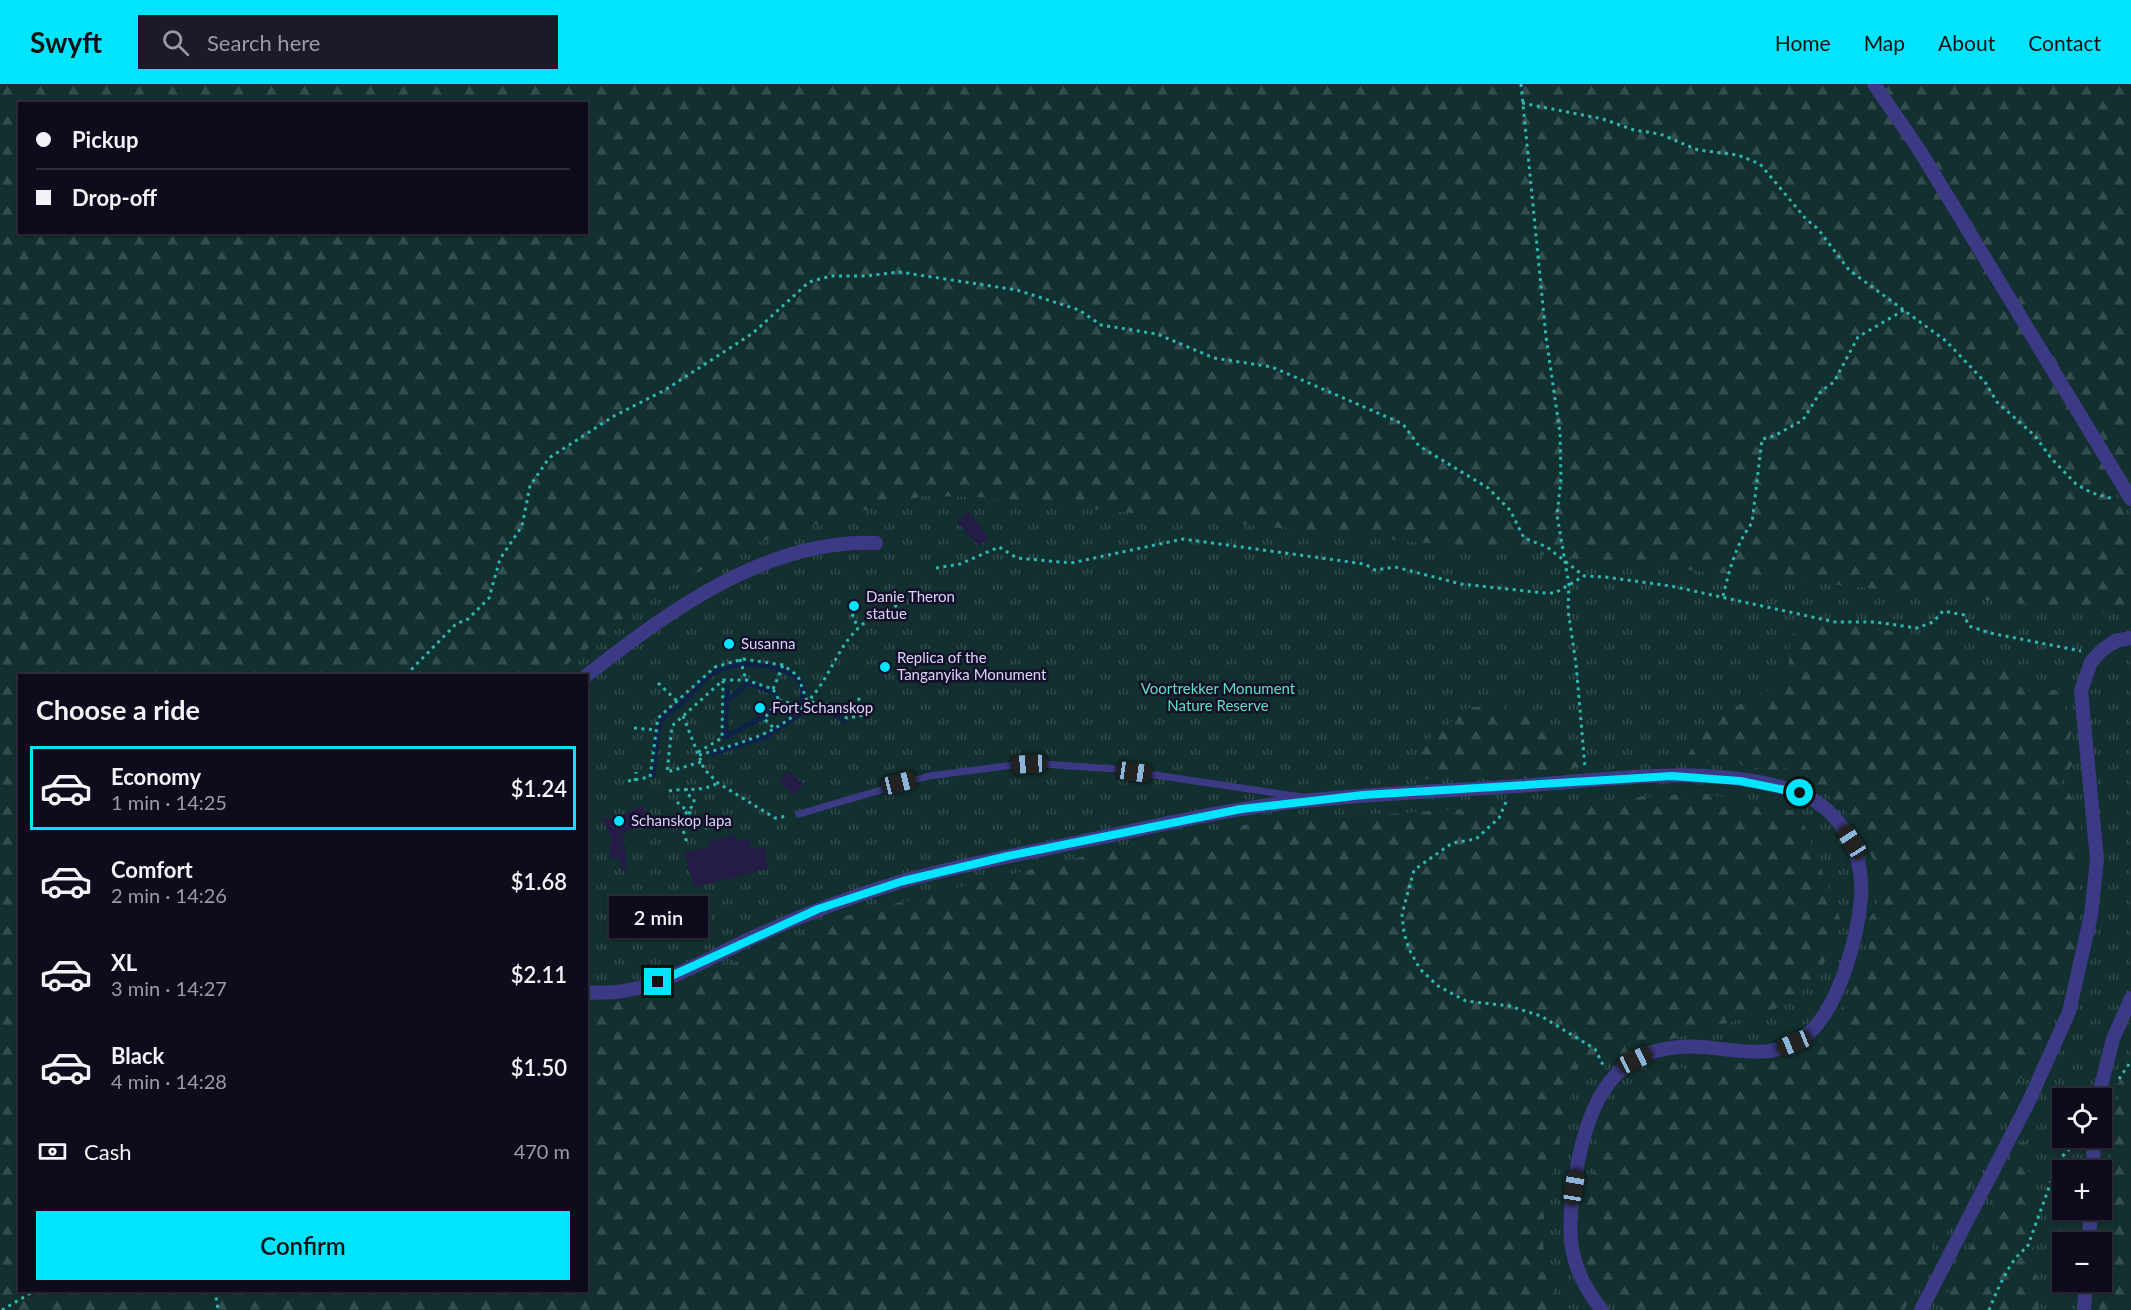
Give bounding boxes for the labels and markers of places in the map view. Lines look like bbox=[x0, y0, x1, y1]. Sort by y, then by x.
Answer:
place label: Danie Theron statue bbox=[866, 587, 955, 622]
marker: Danie Theron statue bbox=[847, 599, 861, 613]
place label: Susanna bbox=[741, 634, 796, 652]
marker: Susanna bbox=[722, 637, 736, 651]
place label: Replica of the Tanganyika Monument bbox=[897, 648, 1047, 683]
marker: Replica of the Tanganyika Monument bbox=[878, 660, 892, 674]
place label: Fort Schanskop bbox=[772, 698, 873, 716]
marker: Fort Schanskop bbox=[753, 701, 767, 715]
place label: Schanskop lapa bbox=[631, 811, 732, 829]
marker: Schanskop lapa bbox=[612, 814, 626, 828]

